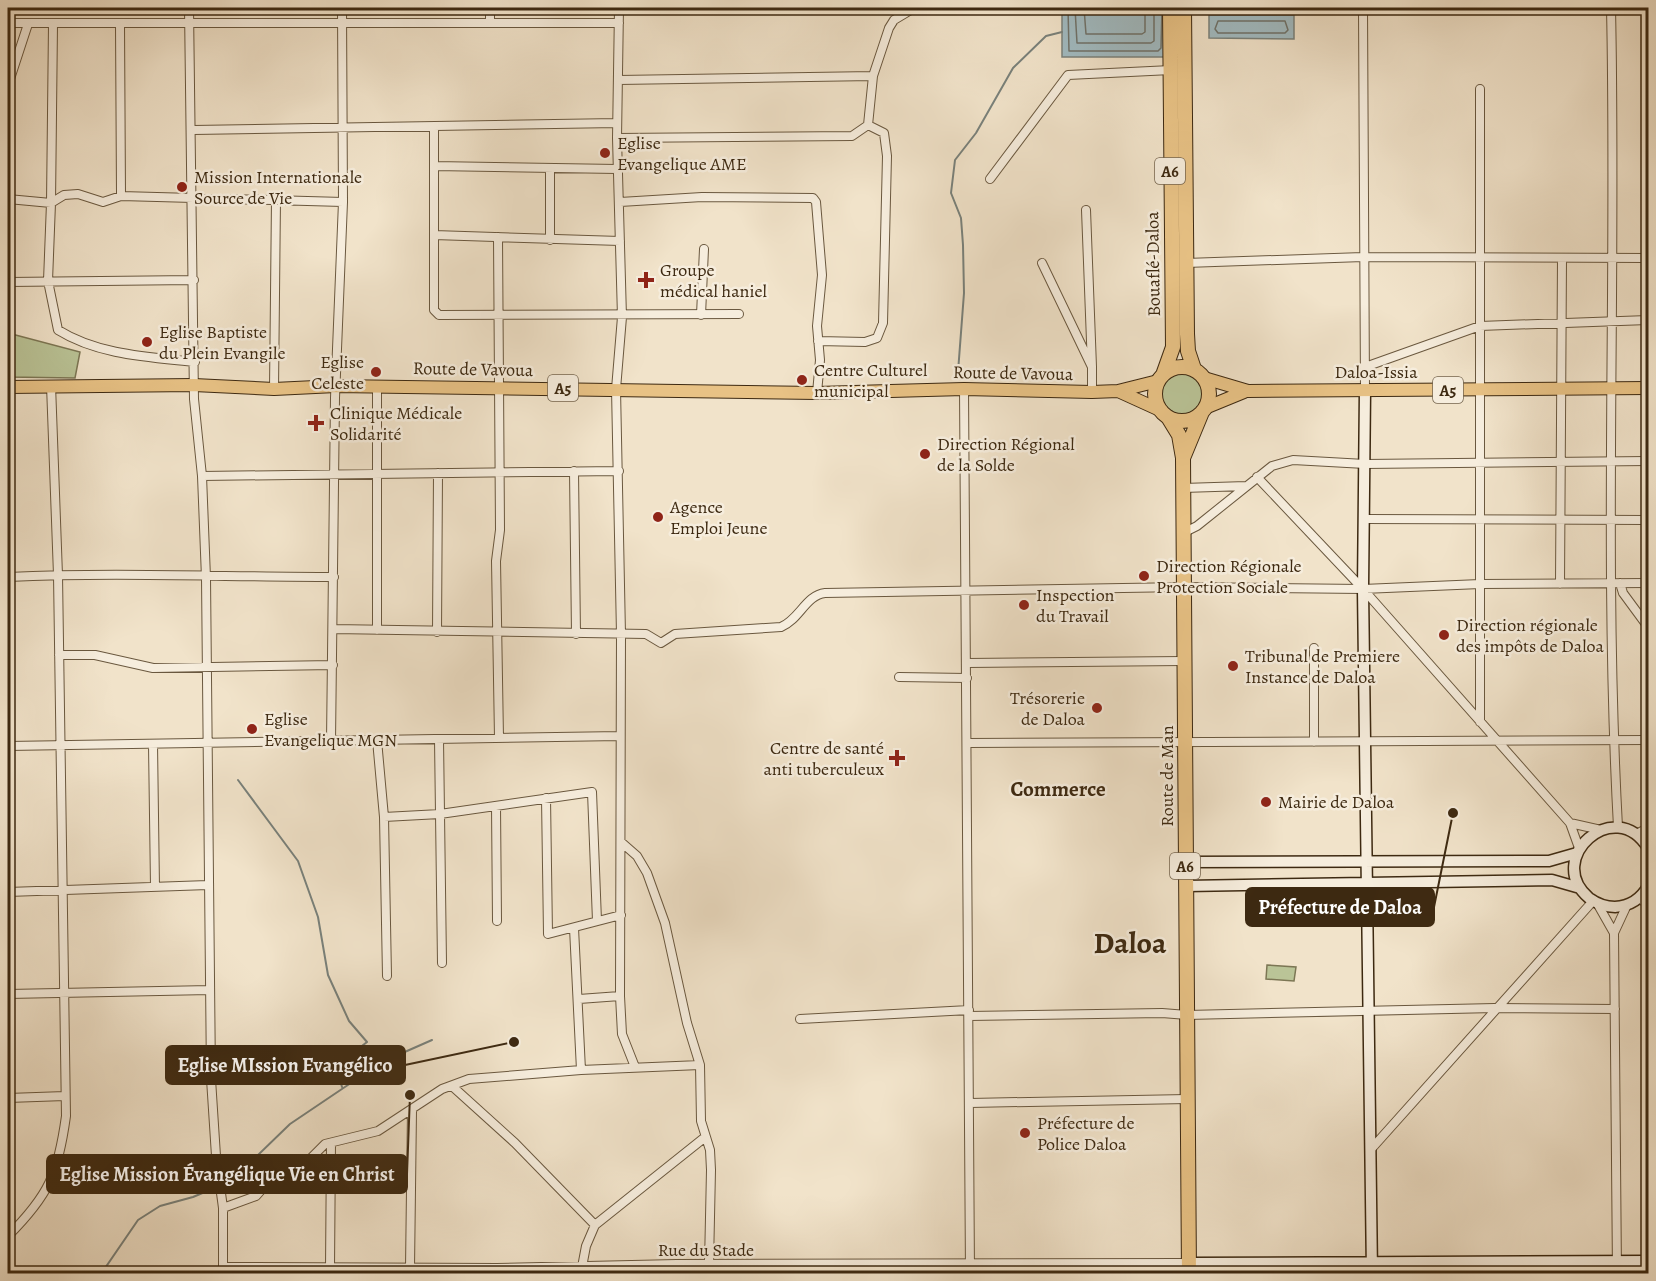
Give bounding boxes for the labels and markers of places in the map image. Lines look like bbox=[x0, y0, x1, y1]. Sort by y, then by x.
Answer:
place label: Eglise Evangelique AME bbox=[617, 131, 747, 176]
marker: Eglise Evangelique AME bbox=[598, 146, 612, 160]
place label: Mission Internationale Source de Vie bbox=[194, 165, 362, 210]
marker: Mission Internationale Source de Vie bbox=[175, 180, 189, 194]
place label: Groupe médical haniel bbox=[660, 258, 768, 303]
marker: Groupe médical haniel bbox=[637, 271, 655, 289]
place label: Eglise Baptiste du Plein Evangile bbox=[159, 320, 285, 365]
marker: Eglise Baptiste du Plein Evangile bbox=[140, 335, 154, 349]
place label: Eglise Celeste bbox=[311, 350, 364, 395]
place label: Centre Culturel municipal bbox=[814, 358, 928, 403]
marker: Eglise Celeste bbox=[369, 365, 383, 379]
marker: Centre Culturel municipal bbox=[795, 373, 809, 387]
place label: Clinique Médicale Solidarité bbox=[330, 401, 462, 446]
marker: Clinique Médicale Solidarité bbox=[307, 414, 325, 432]
place label: Direction Régional de la Solde bbox=[937, 432, 1075, 477]
marker: Direction Régional de la Solde bbox=[918, 447, 932, 461]
place label: Agence Emploi Jeune bbox=[669, 495, 767, 540]
marker: Agence Emploi Jeune bbox=[651, 510, 665, 524]
place label: Direction Régionale Protection Sociale bbox=[1156, 554, 1302, 599]
marker: Direction Régionale Protection Sociale bbox=[1137, 569, 1151, 583]
place label: Inspection du Travail bbox=[1036, 583, 1115, 628]
marker: Inspection du Travail bbox=[1017, 598, 1031, 612]
place label: Direction régionale des impôts de Daloa bbox=[1456, 613, 1604, 658]
marker: Direction régionale des impôts de Daloa bbox=[1437, 628, 1451, 642]
place label: Tribunal de Premiere Instance de Daloa bbox=[1245, 644, 1400, 689]
marker: Tribunal de Premiere Instance de Daloa bbox=[1226, 659, 1240, 673]
place label: Trésorerie de Daloa bbox=[1010, 686, 1086, 731]
marker: Trésorerie de Daloa bbox=[1090, 701, 1104, 715]
place label: Eglise Evangelique MGN bbox=[264, 707, 397, 752]
marker: Eglise Evangelique MGN bbox=[245, 722, 259, 736]
place label: Centre de santé anti tuberculeux bbox=[763, 736, 884, 781]
marker: Centre de santé anti tuberculeux bbox=[888, 749, 906, 767]
place label: Mairie de Daloa bbox=[1278, 790, 1395, 814]
marker: Mairie de Daloa bbox=[1259, 795, 1273, 809]
callout: Préfecture de Daloa bbox=[1246, 888, 1434, 926]
callout: Eglise MIssion Evangélico bbox=[166, 1046, 405, 1084]
place label: Préfecture de Police Daloa bbox=[1037, 1111, 1135, 1156]
marker: Préfecture de Police Daloa bbox=[1018, 1126, 1032, 1140]
callout: Eglise Mission Évangélique Vie en Christ bbox=[47, 1155, 407, 1193]

